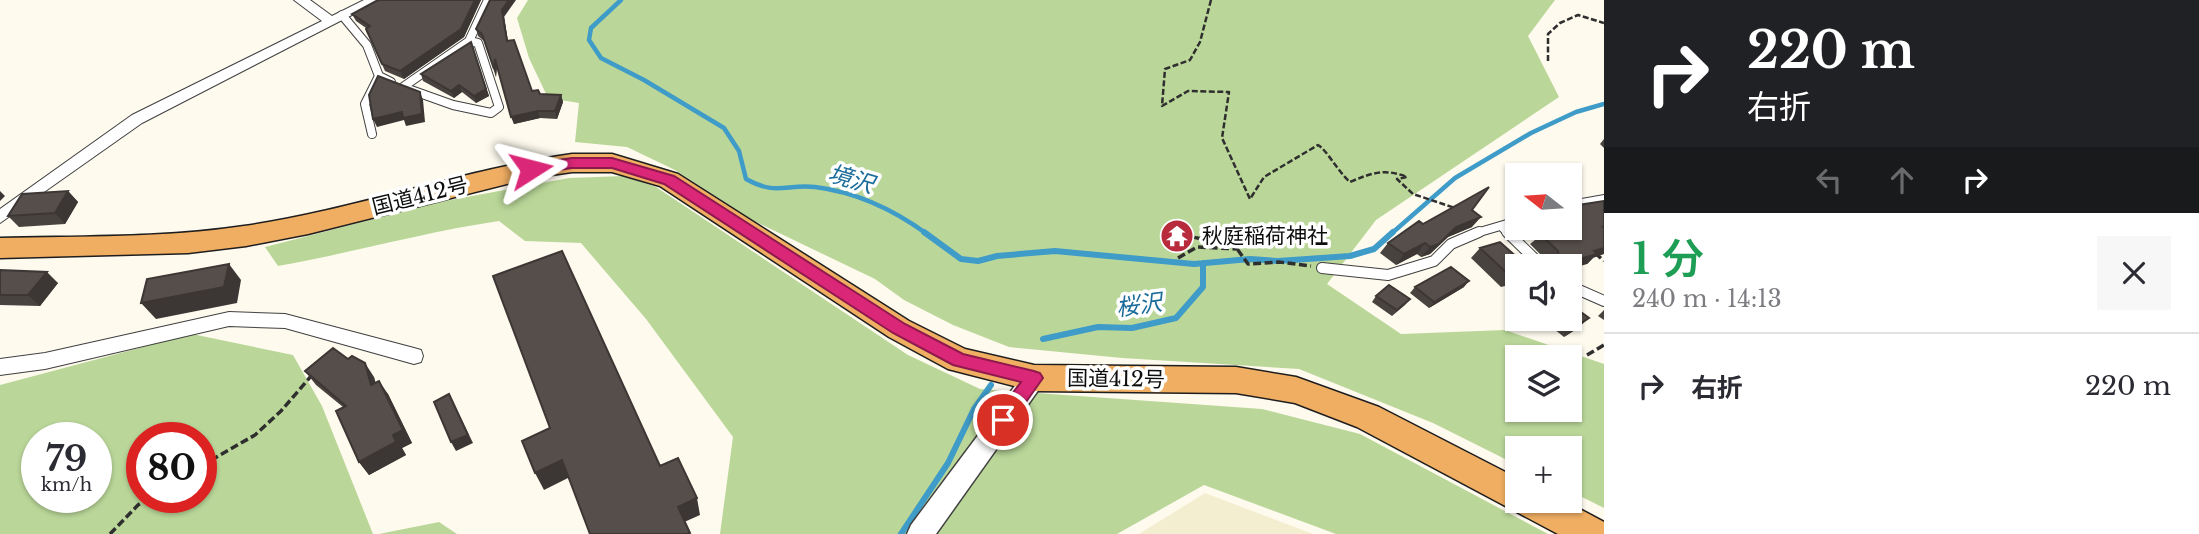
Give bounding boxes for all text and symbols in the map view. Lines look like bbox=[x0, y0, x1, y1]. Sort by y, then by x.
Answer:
text: 220 m bbox=[1747, 20, 1915, 81]
icon: right bbox=[1632, 28, 1723, 119]
text: 右折 bbox=[1747, 87, 1811, 127]
position arrow bbox=[494, 132, 568, 206]
water label: 境沢 bbox=[825, 159, 880, 200]
icon: left bbox=[1810, 161, 1848, 199]
icon: ahead bbox=[1883, 161, 1921, 199]
icon: right bbox=[1956, 161, 1994, 199]
north arrow bbox=[1505, 163, 1582, 240]
map controls bbox=[1505, 163, 1582, 513]
street label: 国道412号 bbox=[370, 172, 470, 220]
temple icon: 秋庭稲荷神社 bbox=[1158, 217, 1196, 255]
place label: 秋庭稲荷神社 bbox=[1202, 223, 1328, 249]
text: 1 分 bbox=[1632, 233, 1704, 285]
button: close bbox=[2097, 236, 2171, 310]
button: sound bbox=[1505, 254, 1582, 331]
text: 240 m · 14:13 bbox=[1632, 285, 1782, 313]
water label: 桜沢 bbox=[1114, 288, 1167, 322]
button: layers bbox=[1505, 345, 1582, 422]
street label: 国道412号 bbox=[1067, 365, 1165, 393]
icon: right bbox=[1632, 367, 1670, 405]
text: 220 m bbox=[2085, 370, 2171, 402]
text: 右折 bbox=[1691, 372, 1743, 404]
pin bbox=[973, 390, 1033, 450]
icon: arrive bbox=[984, 401, 1022, 439]
speed limit sign: 80 bbox=[126, 422, 217, 513]
button: + bbox=[1505, 436, 1582, 513]
text: 79 bbox=[46, 437, 87, 480]
text: km/h bbox=[41, 474, 92, 496]

